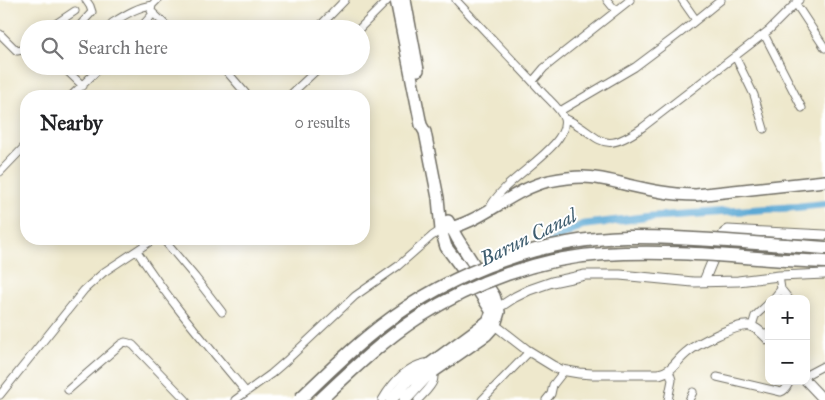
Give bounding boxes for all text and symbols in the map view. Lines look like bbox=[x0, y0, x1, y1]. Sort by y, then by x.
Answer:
search box bbox=[20, 20, 370, 75]
icon: search bbox=[38, 34, 66, 62]
text: Search here bbox=[78, 36, 168, 59]
text: Nearby bbox=[40, 110, 103, 136]
text: 0 results bbox=[295, 113, 350, 132]
water label: Barun Canal bbox=[475, 203, 582, 271]
map controls bbox=[765, 295, 810, 385]
button: + bbox=[765, 295, 810, 340]
button: − bbox=[765, 340, 810, 385]

